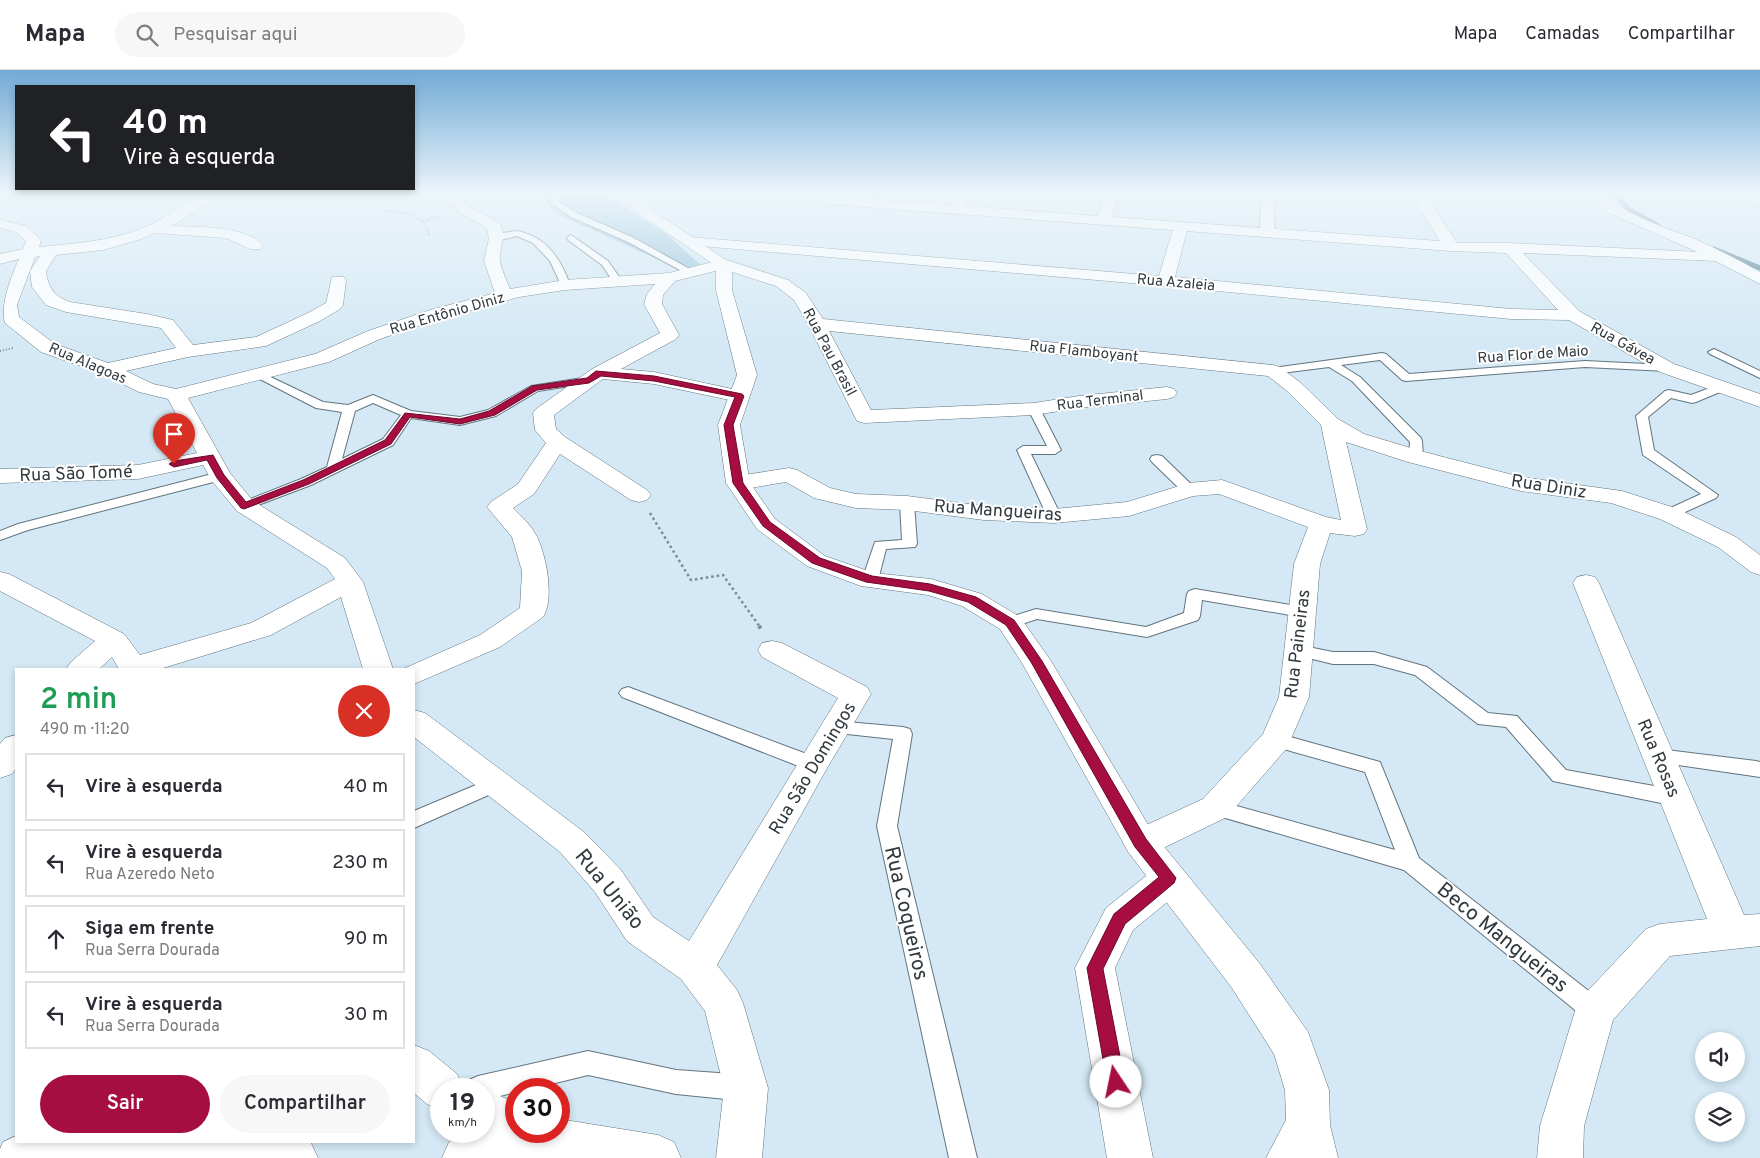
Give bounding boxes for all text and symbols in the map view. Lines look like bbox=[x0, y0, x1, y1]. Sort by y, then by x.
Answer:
search box bbox=[115, 12, 465, 57]
text: Mapa bbox=[25, 20, 85, 50]
icon: search bbox=[133, 21, 161, 49]
text: Pesquisar aqui bbox=[173, 23, 298, 47]
text: Mapa bbox=[1454, 23, 1497, 46]
text: Camadas bbox=[1525, 23, 1600, 46]
text: Compartilhar bbox=[1628, 23, 1735, 46]
text: 40 m bbox=[123, 102, 208, 146]
icon: left bbox=[40, 105, 105, 170]
text: Vire à esquerda bbox=[123, 145, 275, 172]
street label: Rua Azaleia bbox=[1136, 271, 1216, 296]
street label: Rua Entônio Diniz bbox=[388, 289, 507, 340]
street label: Rua Pau Brasil bbox=[798, 306, 860, 400]
street label: Rua Gávea bbox=[1587, 319, 1658, 370]
street label: Rua Flamboyant bbox=[1028, 337, 1139, 368]
street label: Rua Alagoas bbox=[45, 339, 129, 389]
street label: Rua Flor de Maio bbox=[1477, 342, 1589, 369]
street label: Rua Terminal bbox=[1056, 387, 1145, 416]
pin bbox=[153, 413, 195, 464]
icon: arrive bbox=[160, 420, 188, 448]
street label: Rua São Tomé bbox=[19, 461, 133, 488]
street label: Rua Diniz bbox=[1509, 470, 1588, 505]
street label: Rua Mangueiras bbox=[933, 496, 1063, 527]
street label: Rua Paineiras bbox=[1280, 588, 1317, 700]
text: 2 min bbox=[40, 682, 117, 719]
button: close bbox=[338, 685, 390, 737]
street label: Rua São Domingos bbox=[765, 698, 862, 839]
street label: Rua Rosas bbox=[1631, 716, 1684, 801]
text: 490 m · 11:20 bbox=[40, 720, 130, 740]
icon: left bbox=[42, 773, 70, 801]
text: Vire à esquerda bbox=[85, 775, 223, 799]
text: 40 m bbox=[343, 775, 388, 799]
text: Vire à esquerda bbox=[85, 841, 223, 865]
street label: Rua União bbox=[568, 844, 650, 936]
street label: Rua Coqueiros bbox=[877, 844, 934, 983]
icon: left bbox=[42, 849, 70, 877]
text: 230 m bbox=[332, 851, 388, 875]
text: Rua Azeredo Neto bbox=[85, 865, 215, 885]
street label: Beco Mangueiras bbox=[1431, 877, 1573, 999]
text: Siga em frente bbox=[85, 917, 214, 941]
icon: ahead bbox=[42, 925, 70, 953]
text: 90 m bbox=[344, 927, 388, 951]
text: Rua Serra Dourada bbox=[85, 941, 220, 961]
text: Vire à esquerda bbox=[85, 993, 223, 1017]
icon: left bbox=[42, 1001, 70, 1029]
text: 30 m bbox=[344, 1003, 388, 1027]
text: Rua Serra Dourada bbox=[85, 1017, 220, 1037]
map controls bbox=[1695, 1032, 1745, 1142]
button: sound bbox=[1695, 1032, 1745, 1082]
position arrow bbox=[1089, 1055, 1141, 1107]
button: Sair bbox=[40, 1075, 210, 1133]
button: Compartilhar bbox=[220, 1075, 390, 1133]
speed limit sign: 30 bbox=[505, 1078, 570, 1143]
text: 19 bbox=[450, 1088, 475, 1120]
button: layers bbox=[1695, 1092, 1745, 1142]
text: km/h bbox=[448, 1115, 477, 1131]

